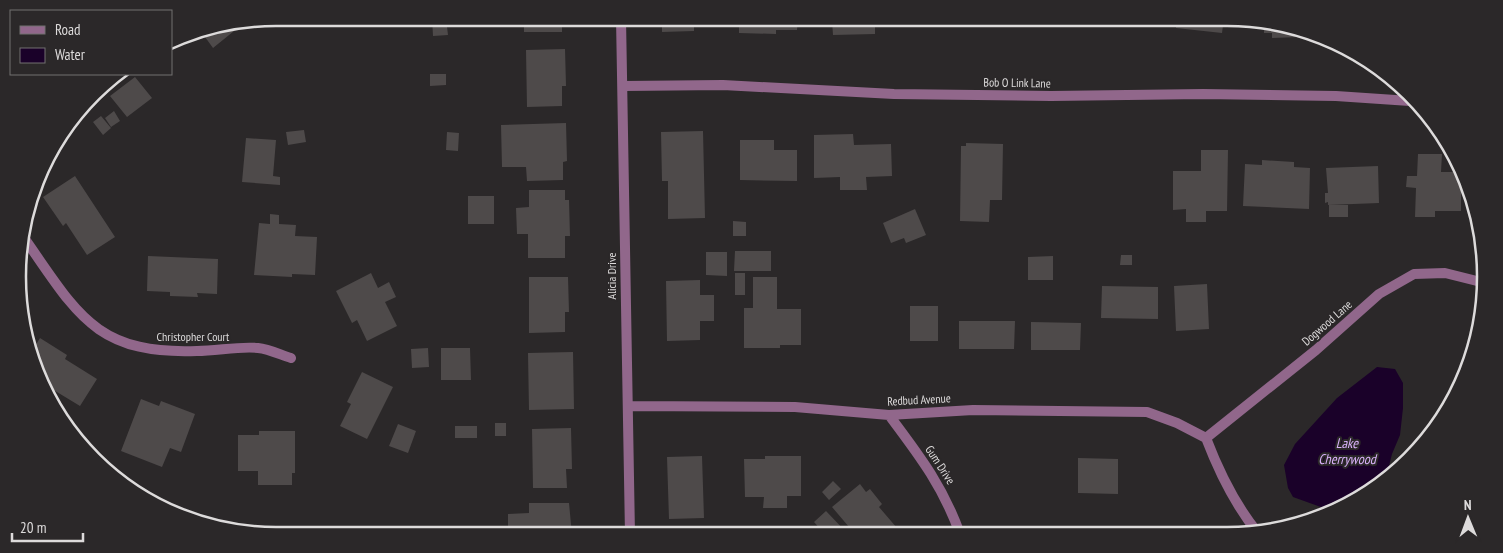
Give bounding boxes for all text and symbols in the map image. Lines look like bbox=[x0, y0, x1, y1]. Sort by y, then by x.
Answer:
legend bbox=[10, 10, 172, 75]
text: Road bbox=[55, 20, 81, 39]
text: Water bbox=[55, 45, 86, 64]
street label: Bob O Link Lane bbox=[983, 74, 1051, 91]
street label: Alicia Drive bbox=[604, 252, 619, 300]
street label: Dogwood Lane bbox=[1299, 297, 1355, 348]
street label: Christopher Court bbox=[157, 329, 230, 344]
street label: Redbud Avenue bbox=[887, 390, 951, 409]
water label: Lake Cherrywood bbox=[1318, 434, 1378, 468]
street label: Gum Drive bbox=[922, 442, 959, 487]
north arrow bbox=[1443, 493, 1493, 543]
text: N bbox=[1464, 496, 1472, 514]
scale bar bbox=[12, 510, 84, 542]
text: 20 m bbox=[20, 518, 46, 537]

